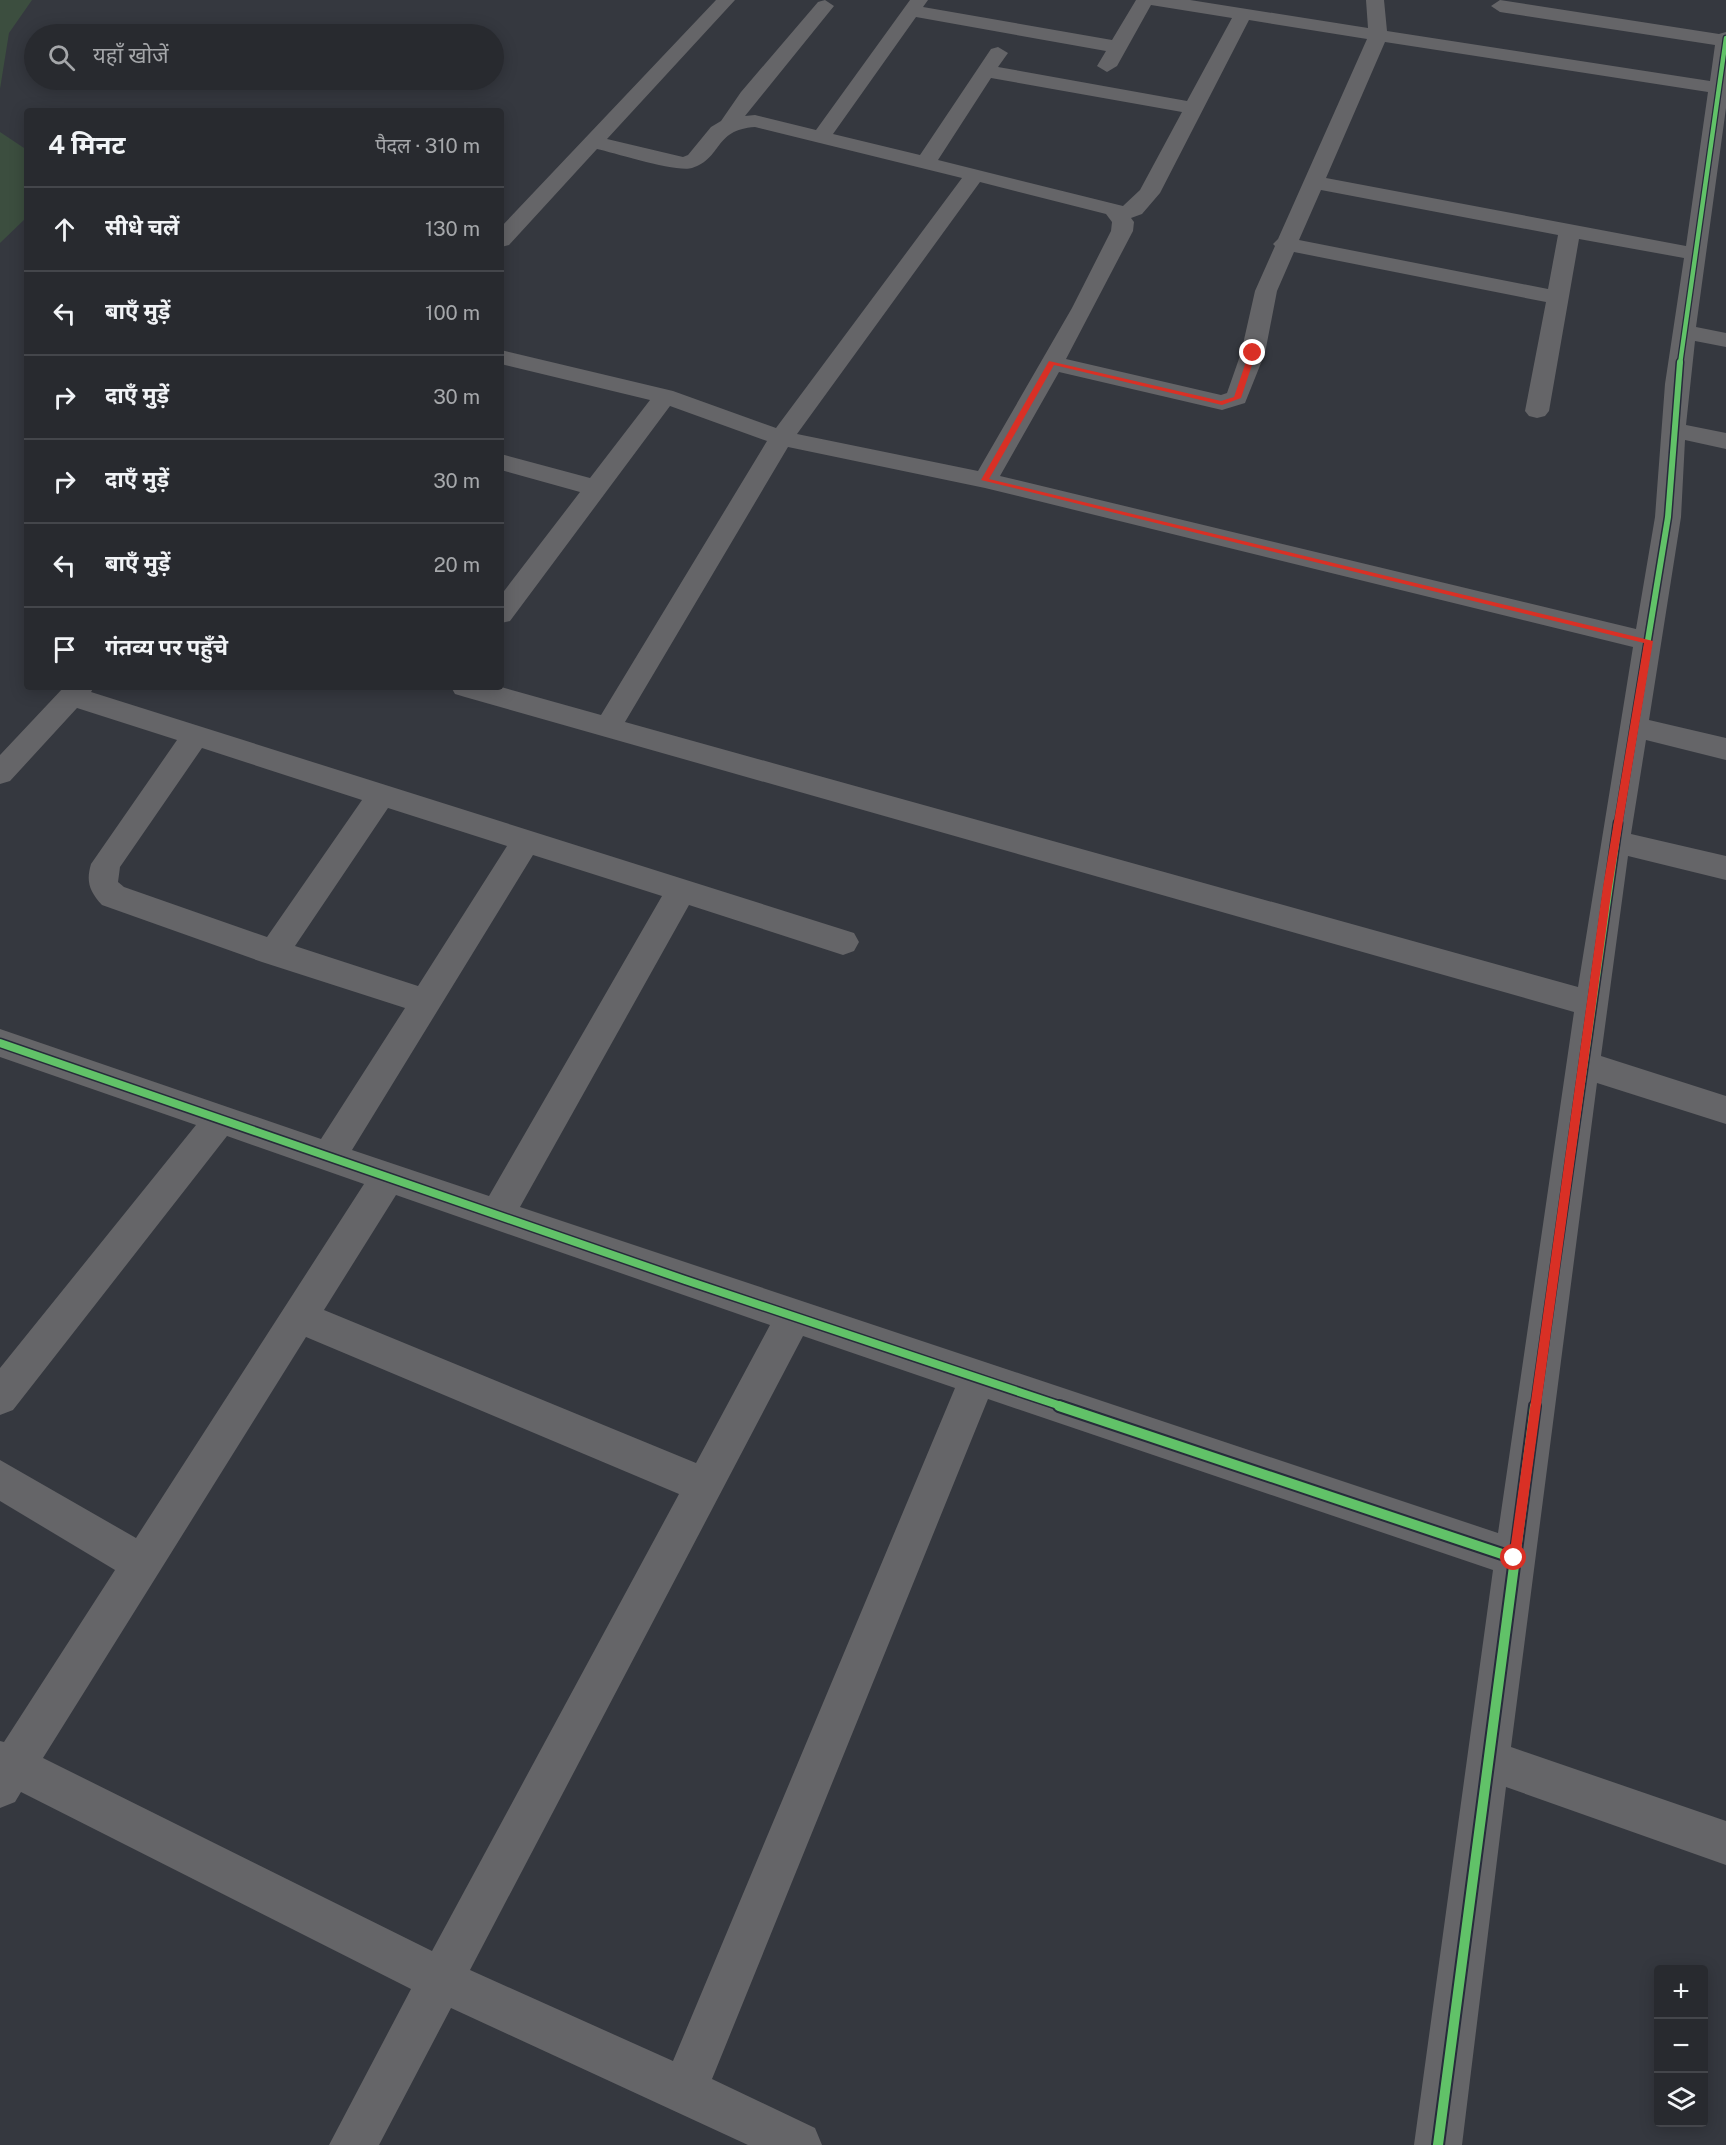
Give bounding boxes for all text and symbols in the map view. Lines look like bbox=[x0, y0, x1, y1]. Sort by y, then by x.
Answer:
search box bbox=[24, 24, 504, 90]
icon: search bbox=[45, 41, 78, 74]
text: यहाँ खोजें bbox=[93, 42, 169, 68]
text: 4 मिनट bbox=[48, 129, 126, 160]
text: पैदल · 310 m bbox=[375, 134, 480, 158]
icon: ahead bbox=[48, 213, 81, 246]
text: सीधे चलें bbox=[105, 214, 179, 240]
text: 130 m bbox=[425, 217, 480, 241]
icon: left bbox=[48, 297, 81, 330]
text: बाएँ मुड़ें bbox=[105, 298, 170, 324]
text: 100 m bbox=[425, 301, 480, 325]
route end bbox=[1239, 339, 1265, 365]
icon: right bbox=[48, 381, 81, 414]
text: दाएँ मुड़ें bbox=[105, 382, 169, 408]
text: 30 m bbox=[433, 385, 480, 409]
icon: right bbox=[48, 465, 81, 498]
text: दाएँ मुड़ें bbox=[105, 466, 169, 492]
text: 30 m bbox=[433, 469, 480, 493]
icon: left bbox=[48, 549, 81, 582]
text: बाएँ मुड़ें bbox=[105, 550, 170, 576]
text: 20 m bbox=[434, 553, 480, 577]
icon: arrive bbox=[48, 633, 81, 666]
text: गंतव्य पर पहुँचे bbox=[105, 634, 228, 660]
route start bbox=[1500, 1544, 1526, 1570]
map controls bbox=[1654, 1965, 1708, 2127]
button: + bbox=[1654, 1965, 1708, 2019]
button: − bbox=[1654, 2019, 1708, 2073]
button: layers bbox=[1654, 2073, 1708, 2127]

